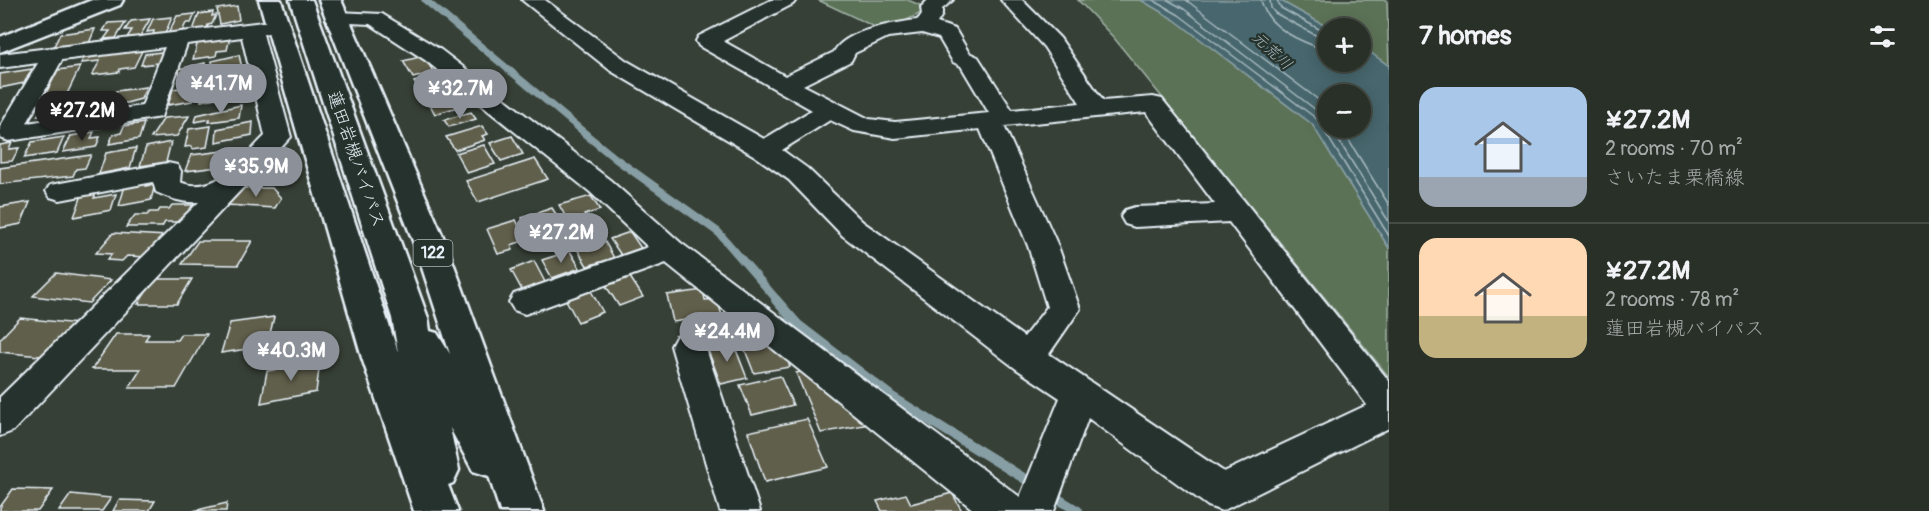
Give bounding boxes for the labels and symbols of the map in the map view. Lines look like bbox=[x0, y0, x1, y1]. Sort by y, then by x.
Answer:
water label: 元荒川 bbox=[1248, 27, 1296, 75]
pin: ¥41.7M bbox=[172, 64, 270, 115]
pin: ¥32.7M bbox=[411, 69, 509, 120]
street label: 蓮田岩槻バイパス bbox=[322, 87, 390, 231]
pin: ¥27.2M bbox=[33, 91, 131, 142]
pin: ¥35.9M bbox=[207, 147, 305, 198]
pin: ¥27.2M bbox=[512, 213, 610, 264]
road number: 122 bbox=[414, 240, 452, 266]
pin: ¥24.4M bbox=[678, 312, 776, 363]
pin: ¥40.3M bbox=[242, 331, 340, 382]

